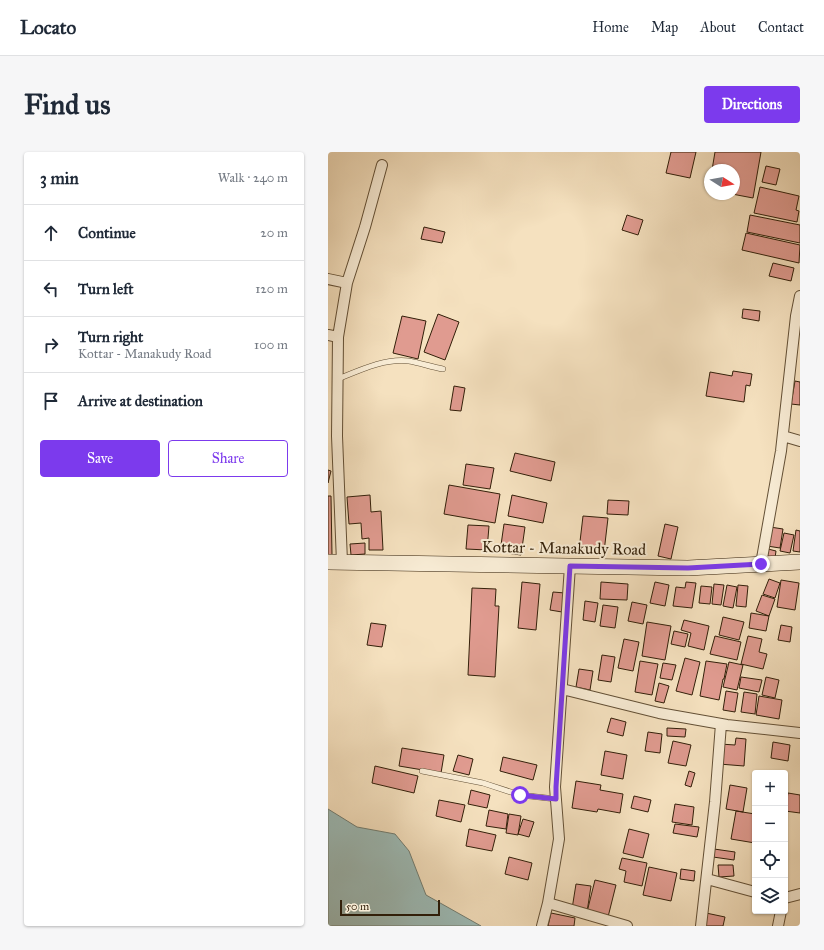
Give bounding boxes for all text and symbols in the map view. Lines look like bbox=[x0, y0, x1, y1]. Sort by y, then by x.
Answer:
text: Locato bbox=[20, 16, 76, 39]
text: Home bbox=[592, 19, 629, 36]
text: Map bbox=[651, 19, 678, 36]
text: About bbox=[700, 19, 736, 36]
text: Contact bbox=[758, 19, 804, 36]
button: Directions bbox=[704, 86, 800, 123]
text: Find us bbox=[24, 87, 110, 122]
north arrow bbox=[704, 164, 740, 200]
text: 3 min bbox=[40, 168, 79, 189]
text: Walk · 240 m bbox=[218, 170, 288, 186]
icon: ahead bbox=[40, 222, 62, 244]
text: Continue bbox=[78, 224, 136, 242]
text: 20 m bbox=[260, 225, 288, 241]
icon: left bbox=[40, 278, 62, 300]
text: Turn left bbox=[78, 280, 134, 298]
text: 120 m bbox=[255, 281, 288, 297]
text: Turn right bbox=[78, 328, 143, 346]
icon: right bbox=[40, 334, 62, 356]
text: 100 m bbox=[254, 337, 288, 353]
text: Kottar - Manakudy Road bbox=[78, 346, 212, 362]
icon: arrive bbox=[40, 390, 62, 412]
text: Arrive at destination bbox=[78, 392, 203, 410]
button: Save bbox=[40, 440, 160, 477]
button: Share bbox=[168, 440, 288, 477]
street label: Kottar - Manakudy Road bbox=[482, 537, 646, 559]
route end bbox=[752, 555, 770, 573]
map controls bbox=[752, 770, 788, 914]
button: + bbox=[752, 770, 788, 806]
route start bbox=[511, 786, 529, 804]
button: − bbox=[752, 806, 788, 842]
button: locate bbox=[752, 842, 788, 878]
button: layers bbox=[752, 878, 788, 914]
scale bar bbox=[340, 898, 440, 917]
text: 50 m bbox=[346, 900, 369, 913]

